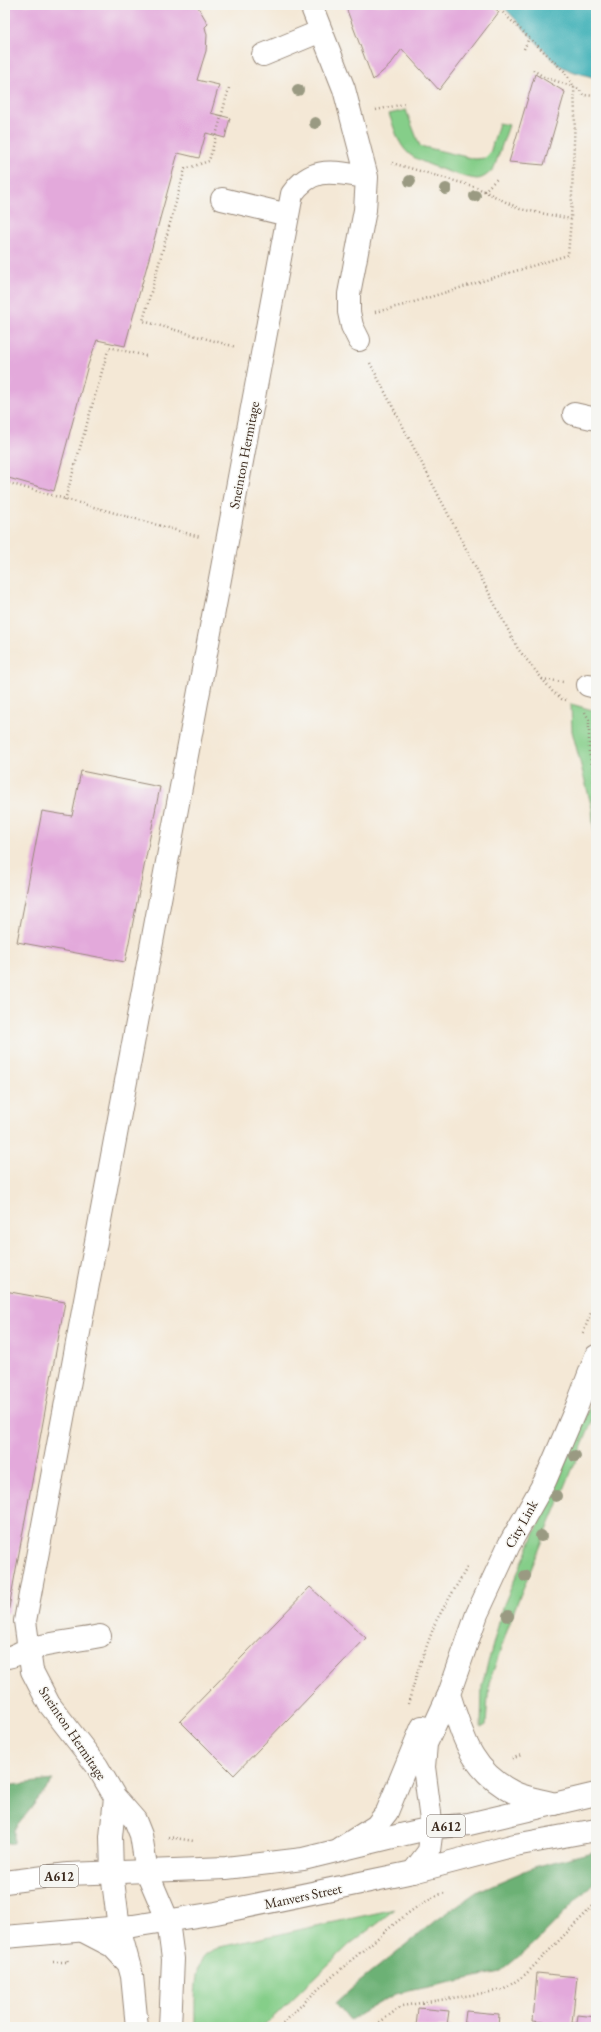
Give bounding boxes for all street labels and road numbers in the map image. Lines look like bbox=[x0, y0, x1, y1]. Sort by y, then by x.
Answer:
street label: Sneinton Hermitage bbox=[225, 399, 263, 510]
street label: City Link bbox=[500, 1496, 542, 1551]
street label: Sneinton Hermitage bbox=[35, 1683, 111, 1784]
road number: A612 bbox=[427, 1815, 465, 1837]
road number: A612 bbox=[40, 1865, 78, 1887]
street label: Manvers Street bbox=[263, 1879, 344, 1913]

